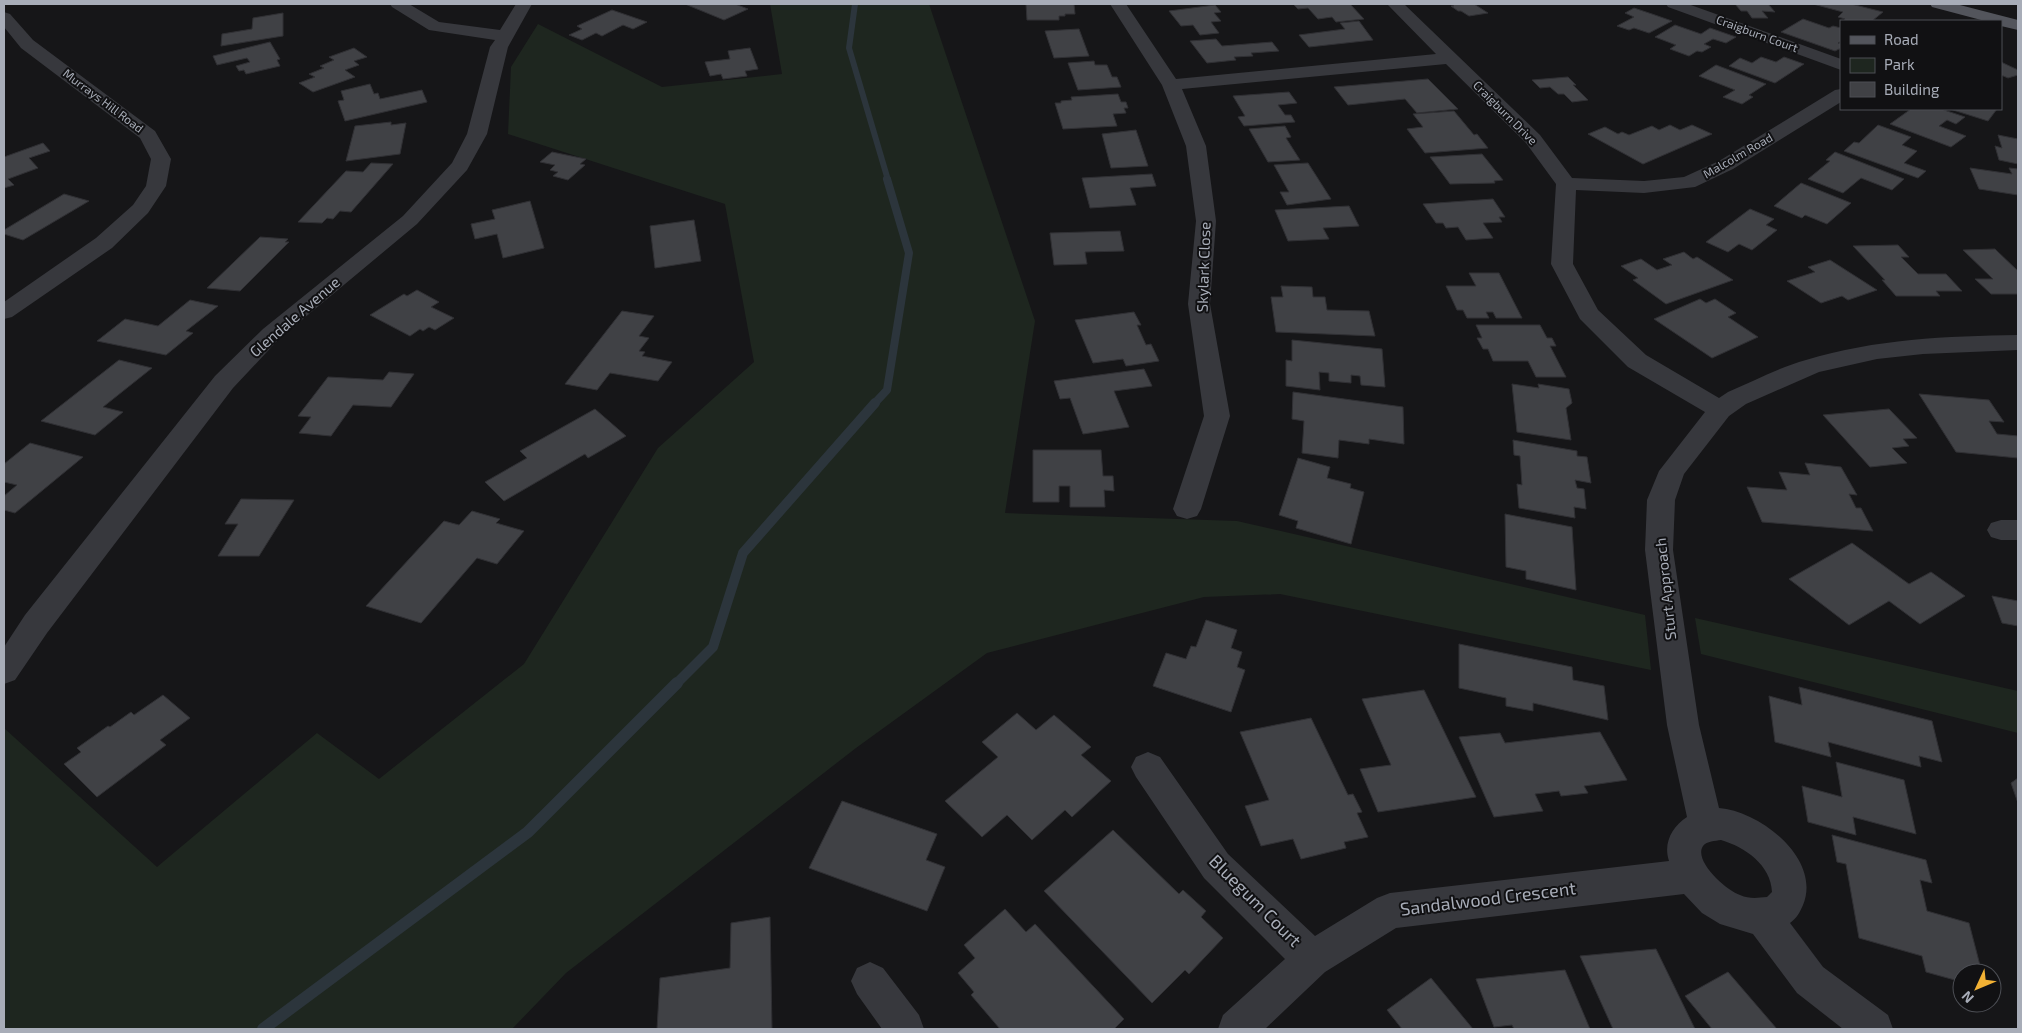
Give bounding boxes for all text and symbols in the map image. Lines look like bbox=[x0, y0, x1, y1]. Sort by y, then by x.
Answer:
street label: Craigburn Court bbox=[1715, 12, 1801, 54]
legend bbox=[1840, 20, 2002, 110]
text: Road bbox=[1884, 30, 1919, 48]
text: Park bbox=[1884, 55, 1915, 73]
street label: Murrays Hill Road bbox=[61, 65, 146, 135]
street label: Craigburn Drive bbox=[1471, 77, 1541, 147]
text: Building bbox=[1884, 80, 1940, 98]
street label: Malcolm Road bbox=[1700, 130, 1775, 181]
street label: Skylark Close bbox=[1192, 221, 1214, 313]
street label: Glendale Avenue bbox=[246, 272, 343, 360]
street label: Sturt Approach bbox=[1651, 537, 1679, 641]
street label: Bluegum Court bbox=[1205, 850, 1306, 951]
street label: Sandalwood Crescent bbox=[1399, 876, 1577, 920]
north arrow bbox=[1952, 963, 2002, 1013]
text: N bbox=[1958, 988, 1977, 1007]

